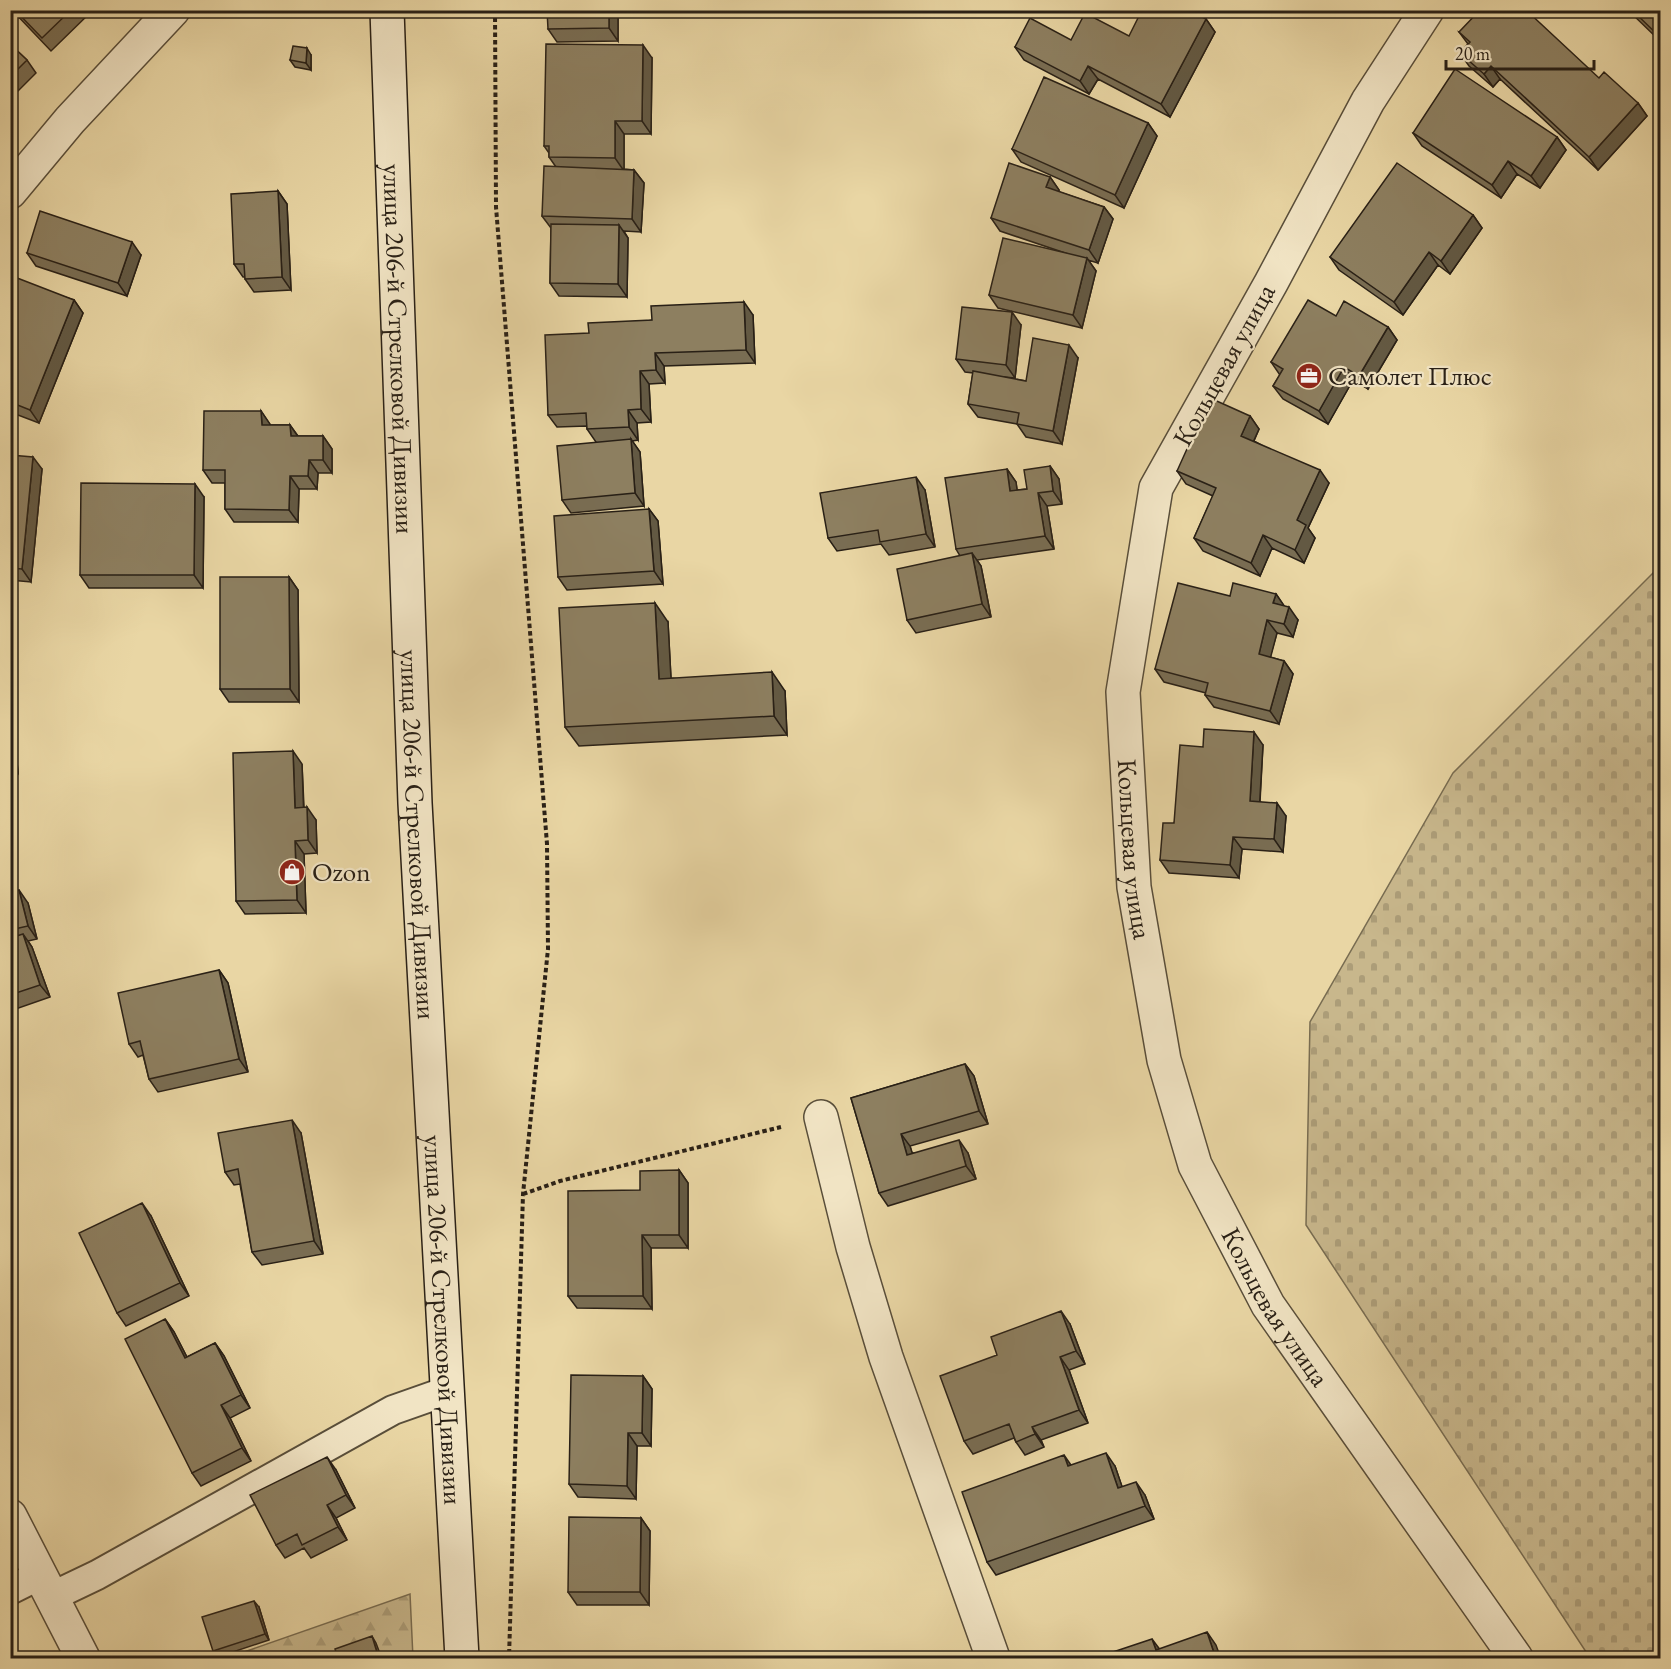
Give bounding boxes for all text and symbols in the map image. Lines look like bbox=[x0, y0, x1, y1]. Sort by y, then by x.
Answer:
scale bar bbox=[1446, 33, 1594, 71]
text: 20 m bbox=[1455, 42, 1490, 65]
street label: улица 206-й Стрелковой Дивизии bbox=[375, 163, 423, 534]
street label: Кольцевая улица bbox=[1164, 277, 1283, 452]
place label: Самолет Плюс bbox=[1328, 358, 1492, 393]
office icon: Самолет Плюс bbox=[1294, 361, 1324, 391]
street label: улица 206-й Стрелковой Дивизии bbox=[393, 649, 445, 1020]
street label: Кольцевая улица bbox=[1110, 758, 1161, 942]
place label: Ozon bbox=[312, 854, 370, 889]
shop icon: Ozon bbox=[277, 857, 307, 887]
street label: улица 206-й Стрелковой Дивизии bbox=[416, 1134, 472, 1506]
street label: Кольцевая улица bbox=[1214, 1221, 1338, 1393]

